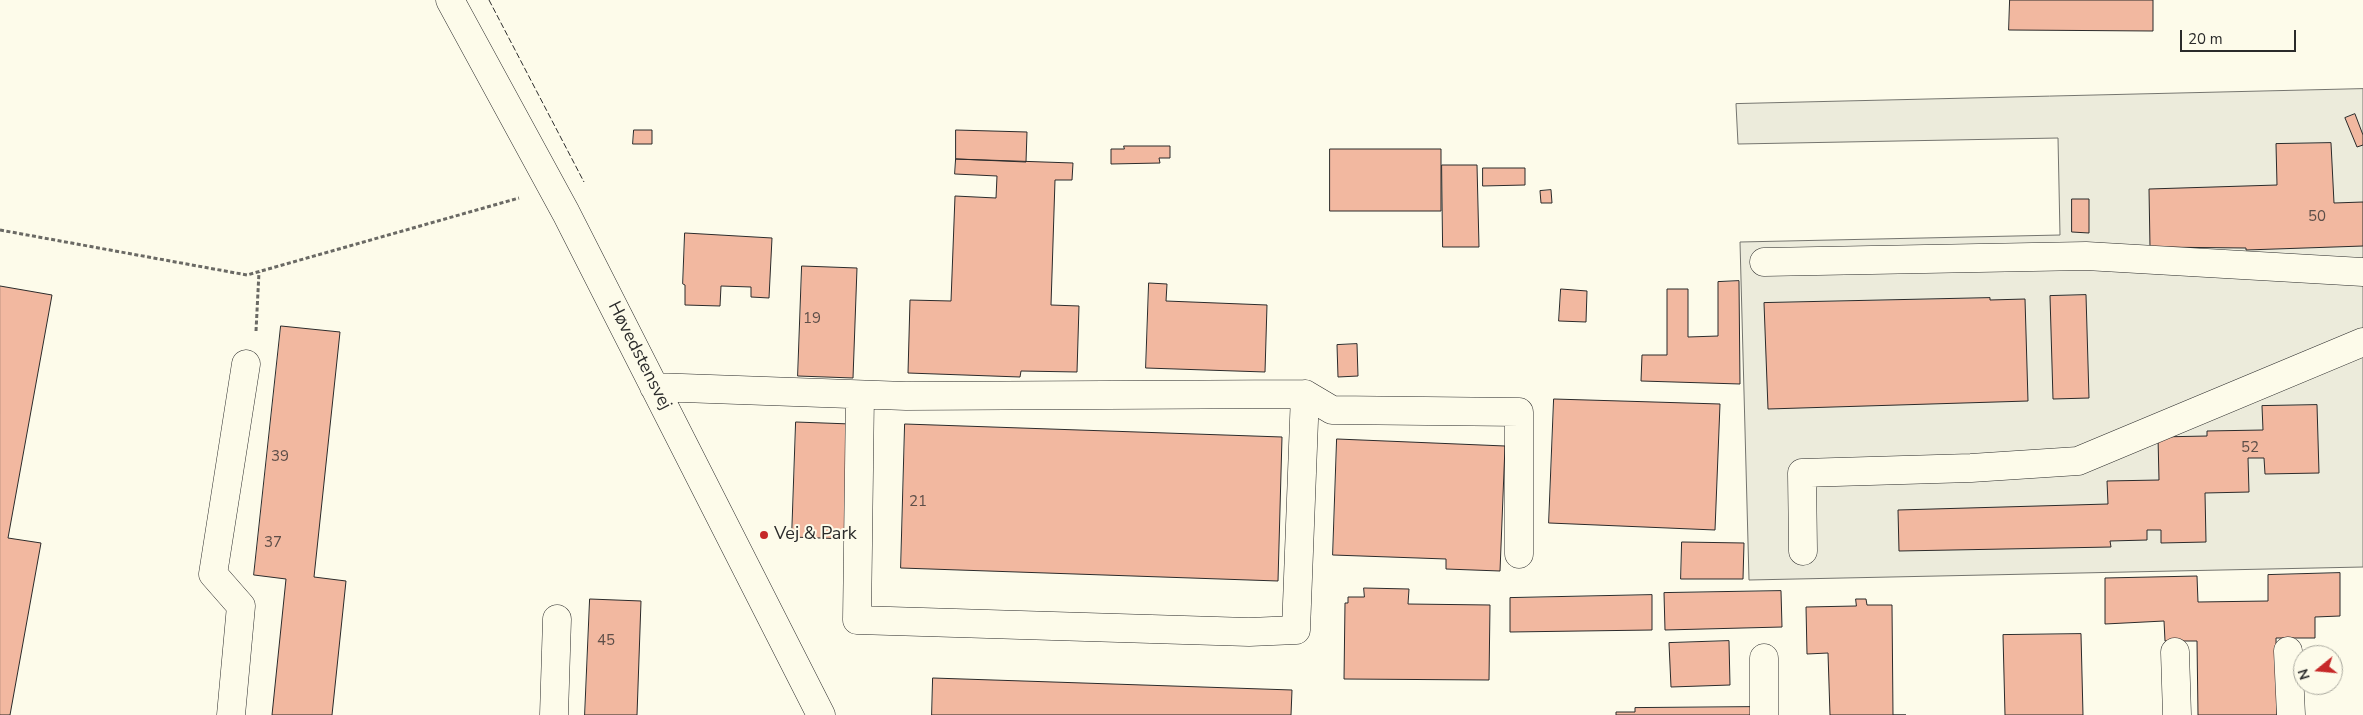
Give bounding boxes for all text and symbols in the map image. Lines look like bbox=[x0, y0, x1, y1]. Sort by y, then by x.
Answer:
scale bar bbox=[2183, 20, 2299, 52]
text: 20 m bbox=[2188, 29, 2223, 49]
house number: 50 bbox=[2308, 208, 2326, 226]
street label: Høvedstensvej bbox=[602, 298, 676, 414]
house number: 19 bbox=[803, 310, 821, 328]
house number: 52 bbox=[2241, 439, 2259, 457]
house number: 39 bbox=[271, 448, 289, 466]
house number: 21 bbox=[909, 493, 927, 511]
place label: Vej & Park bbox=[774, 524, 857, 546]
marker: Vej & Park bbox=[758, 529, 770, 541]
house number: 37 bbox=[264, 534, 282, 552]
house number: 45 bbox=[597, 632, 615, 650]
north arrow bbox=[2293, 645, 2343, 695]
text: N bbox=[2294, 666, 2315, 682]

